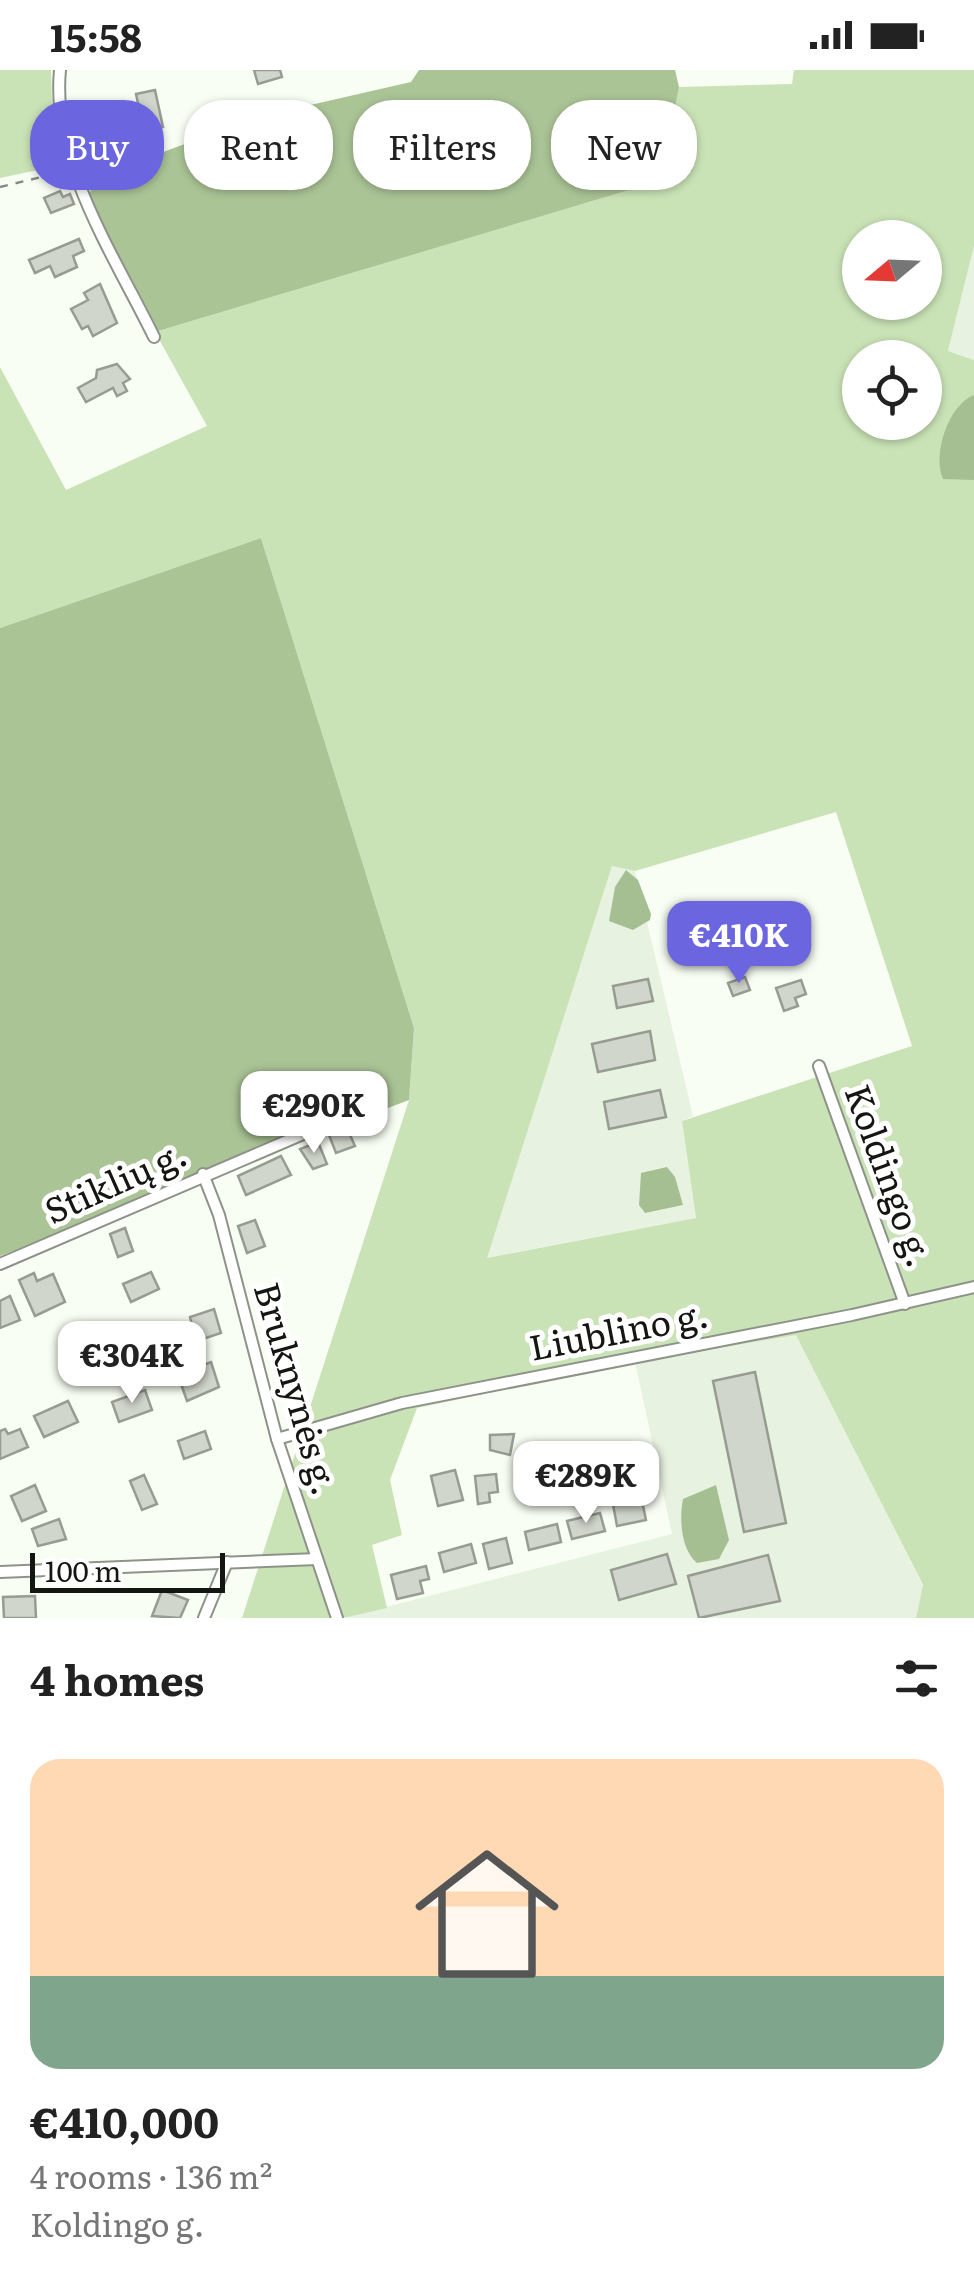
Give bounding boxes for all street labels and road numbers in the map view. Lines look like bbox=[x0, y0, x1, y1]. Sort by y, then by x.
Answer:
street label: Koldingo g. bbox=[834, 1076, 948, 1274]
street label: Stiklių g. bbox=[35, 1126, 194, 1235]
street label: Bruknynės g. bbox=[243, 1276, 353, 1501]
street label: Liublino g. bbox=[525, 1286, 712, 1372]

